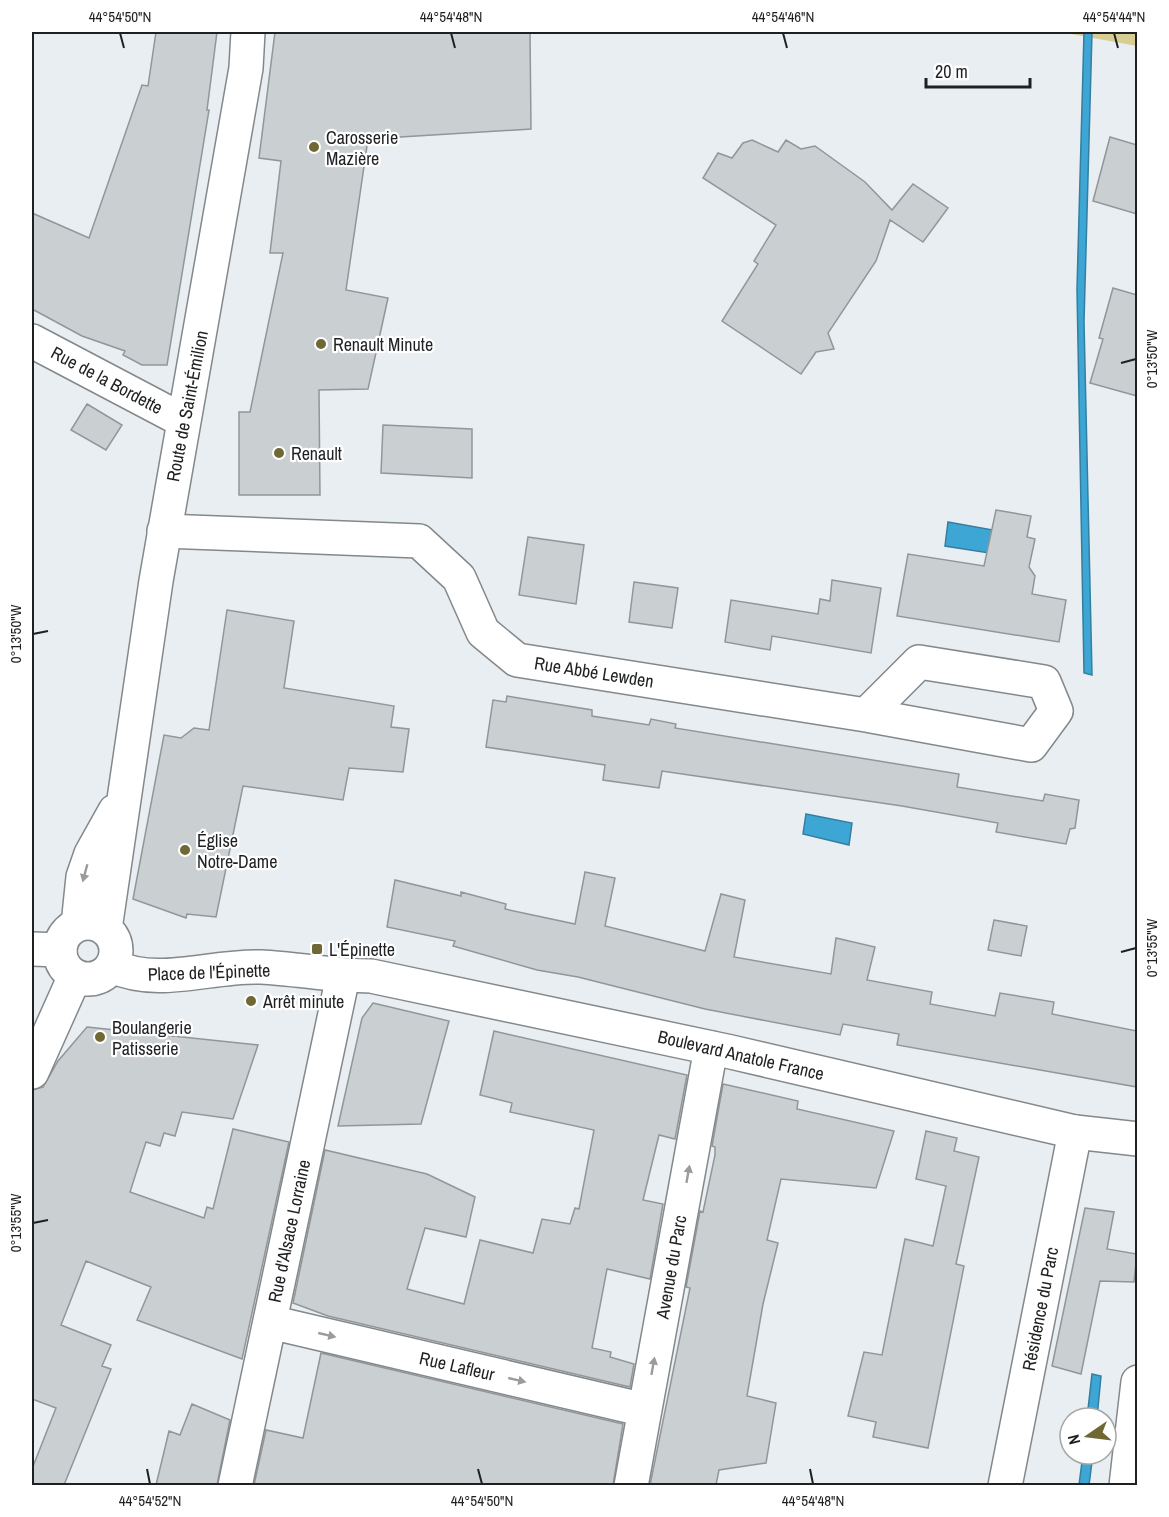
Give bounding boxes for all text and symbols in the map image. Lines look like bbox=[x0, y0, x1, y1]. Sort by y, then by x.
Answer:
text: 44°54'50"N bbox=[89, 6, 151, 27]
text: 44°54'48"N bbox=[420, 6, 482, 27]
text: 44°54'46"N bbox=[752, 6, 814, 27]
text: 44°54'44"N bbox=[1083, 6, 1145, 27]
scale bar bbox=[926, 51, 1030, 89]
text: 20 m bbox=[935, 59, 968, 84]
place label: Carosserie Mazière bbox=[326, 125, 398, 171]
marker: Carosserie Mazière bbox=[307, 140, 321, 154]
street label: Route de Saint-Émilion bbox=[160, 328, 214, 484]
text: 0°13'50"W bbox=[1141, 329, 1162, 388]
place label: Renault Minute bbox=[333, 332, 433, 357]
marker: Renault Minute bbox=[314, 337, 328, 351]
street label: Rue de la Bordette bbox=[47, 340, 167, 420]
place label: Renault bbox=[291, 441, 342, 466]
marker: Renault bbox=[272, 446, 286, 460]
text: 0°13'50"W bbox=[5, 604, 26, 663]
street label: Rue Abbé Lewden bbox=[532, 650, 656, 694]
place label: Église Notre-Dame bbox=[197, 828, 277, 874]
marker: Église Notre-Dame bbox=[178, 843, 192, 857]
one-way arrow bbox=[80, 864, 90, 882]
text: 0°13'55"W bbox=[1141, 918, 1162, 977]
place label: L'Épinette bbox=[329, 937, 395, 962]
marker: L'Épinette bbox=[310, 942, 324, 956]
street label: Place de l'Épinette bbox=[147, 957, 271, 987]
place label: Arrêt minute bbox=[262, 989, 344, 1014]
marker: Arrêt minute bbox=[244, 994, 258, 1008]
place label: Boulangerie Patisserie bbox=[112, 1015, 192, 1061]
street label: Boulevard Anatole France bbox=[655, 1024, 827, 1086]
marker: Boulangerie Patisserie bbox=[93, 1030, 107, 1044]
street label: Rue d'Alsace Lorraine bbox=[262, 1157, 316, 1305]
one-way arrow bbox=[684, 1165, 693, 1184]
text: 0°13'55"W bbox=[5, 1193, 26, 1252]
street label: Avenue du Parc bbox=[649, 1213, 692, 1322]
street label: Résidence du Parc bbox=[1016, 1245, 1064, 1373]
one-way arrow bbox=[318, 1331, 336, 1341]
street label: Rue Lafleur bbox=[417, 1345, 497, 1387]
one-way arrow bbox=[649, 1356, 658, 1375]
one-way arrow bbox=[508, 1375, 526, 1385]
north arrow bbox=[1058, 1406, 1118, 1466]
text: N bbox=[1062, 1432, 1085, 1447]
text: 44°54'52"N bbox=[119, 1490, 181, 1511]
text: 44°54'50"N bbox=[451, 1490, 513, 1511]
text: 44°54'48"N bbox=[782, 1490, 844, 1511]

